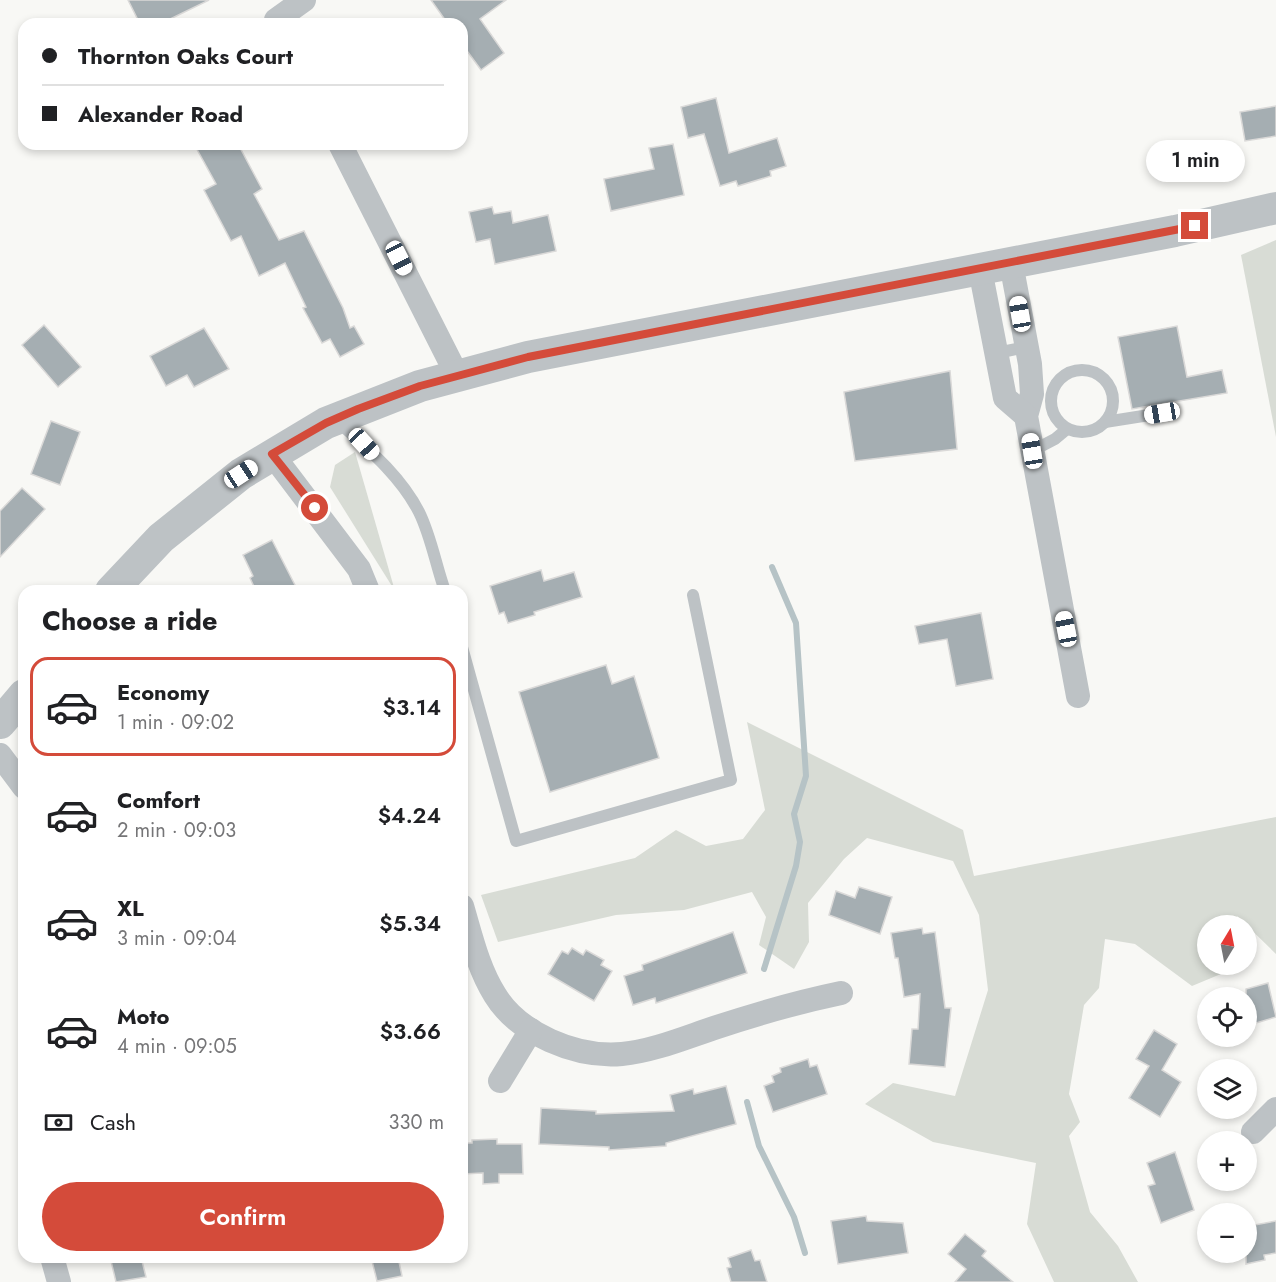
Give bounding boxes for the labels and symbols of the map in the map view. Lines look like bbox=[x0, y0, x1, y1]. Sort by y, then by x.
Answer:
callout: 1 min bbox=[1146, 139, 1244, 181]
route end bbox=[1181, 212, 1208, 239]
car bbox=[383, 238, 415, 278]
car bbox=[1008, 295, 1032, 333]
car bbox=[1143, 401, 1181, 425]
car bbox=[345, 425, 383, 463]
car bbox=[1020, 432, 1044, 470]
car bbox=[221, 457, 261, 491]
route start bbox=[301, 494, 328, 521]
car bbox=[1054, 610, 1078, 648]
north arrow bbox=[1197, 915, 1257, 975]

